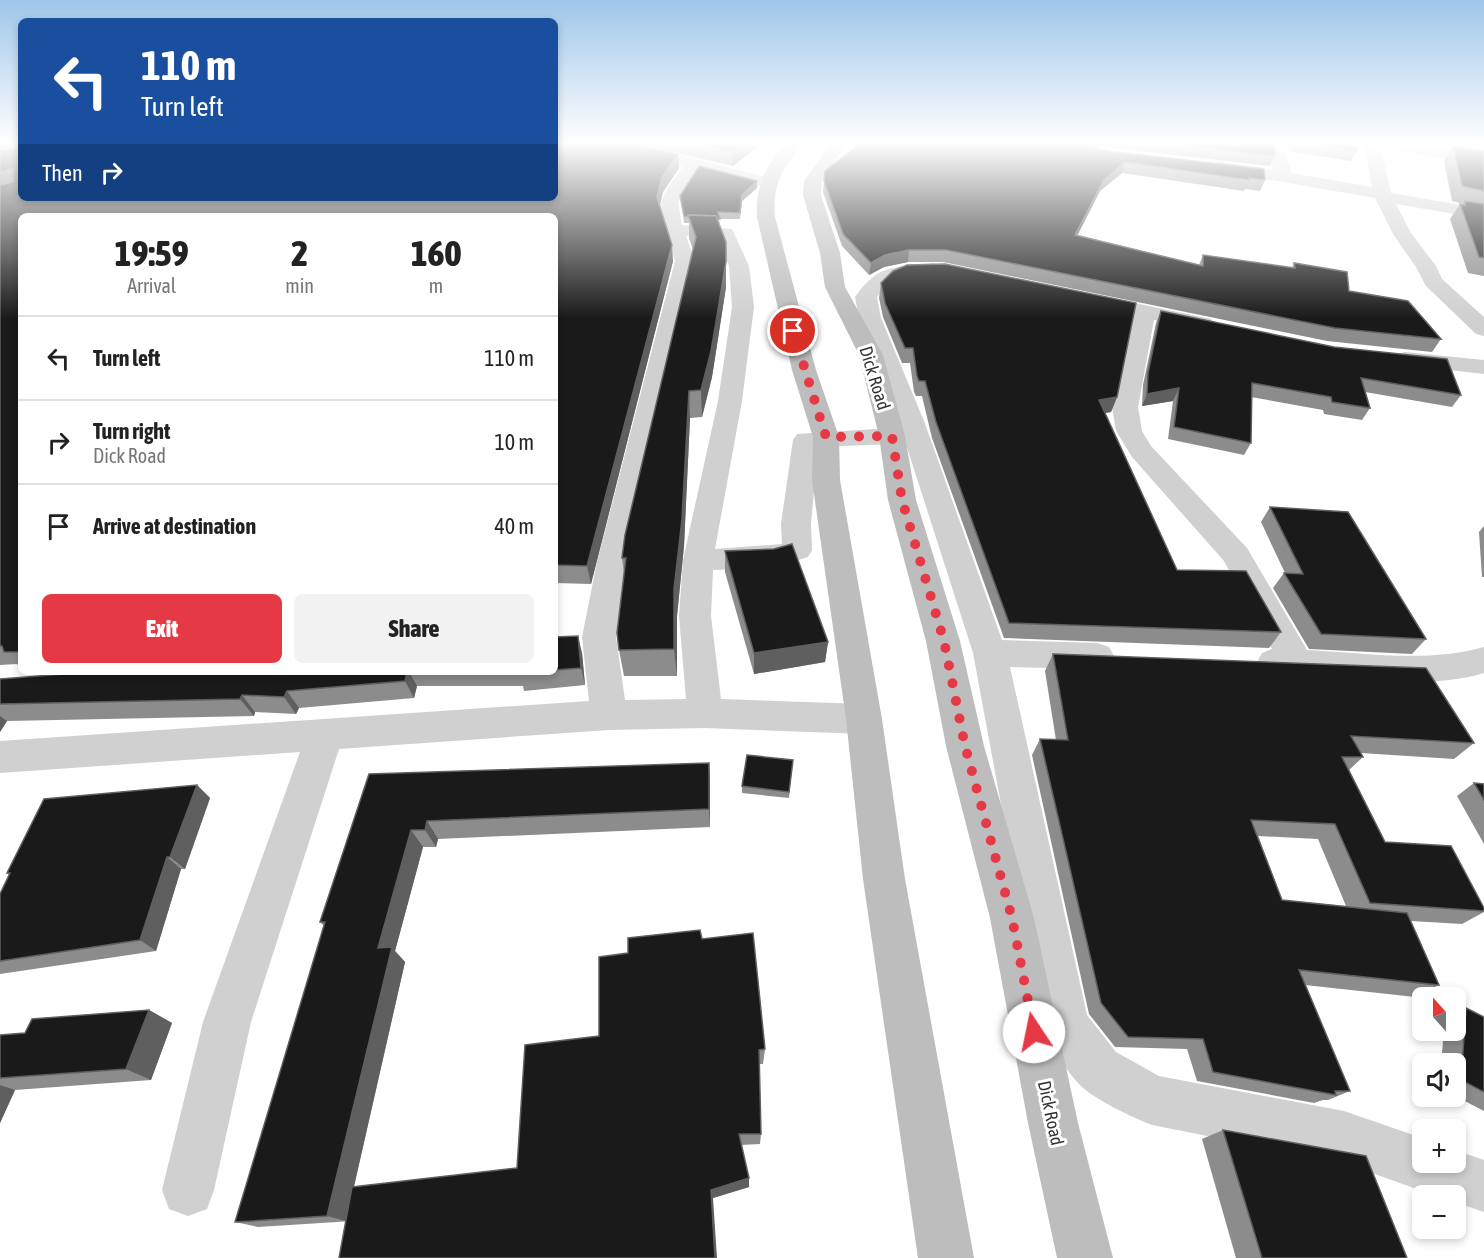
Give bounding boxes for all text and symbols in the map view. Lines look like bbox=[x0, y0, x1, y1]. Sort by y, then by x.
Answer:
text: 110 m bbox=[141, 41, 236, 89]
icon: left bbox=[42, 42, 120, 120]
text: Turn left bbox=[141, 91, 224, 122]
icon: right bbox=[95, 156, 128, 189]
text: Then bbox=[42, 160, 83, 186]
text: 19:59 bbox=[115, 232, 189, 274]
text: 2 bbox=[291, 232, 308, 274]
text: 160 bbox=[411, 232, 461, 274]
text: Arrival bbox=[127, 274, 176, 297]
text: min bbox=[285, 274, 314, 297]
text: m bbox=[429, 274, 443, 297]
pin bbox=[767, 305, 818, 356]
icon: arrive bbox=[776, 314, 809, 347]
icon: left bbox=[42, 342, 75, 375]
street label: Dick Road bbox=[855, 344, 895, 412]
text: Turn left bbox=[93, 345, 160, 371]
text: 110 m bbox=[484, 345, 534, 371]
text: Turn right bbox=[93, 418, 170, 444]
icon: right bbox=[42, 426, 75, 459]
text: 10 m bbox=[494, 429, 534, 455]
text: Dick Road bbox=[93, 444, 166, 467]
icon: arrive bbox=[42, 510, 75, 543]
text: Arrive at destination bbox=[93, 513, 256, 539]
text: 40 m bbox=[494, 513, 534, 539]
button: Exit bbox=[42, 594, 282, 663]
button: Share bbox=[294, 594, 534, 663]
north arrow bbox=[1412, 987, 1466, 1041]
map controls bbox=[1412, 987, 1466, 1239]
position arrow bbox=[1002, 1000, 1066, 1064]
button: sound bbox=[1412, 1053, 1466, 1107]
street label: Dick Road bbox=[1034, 1079, 1068, 1147]
button: + bbox=[1412, 1119, 1466, 1173]
button: − bbox=[1412, 1185, 1466, 1239]

